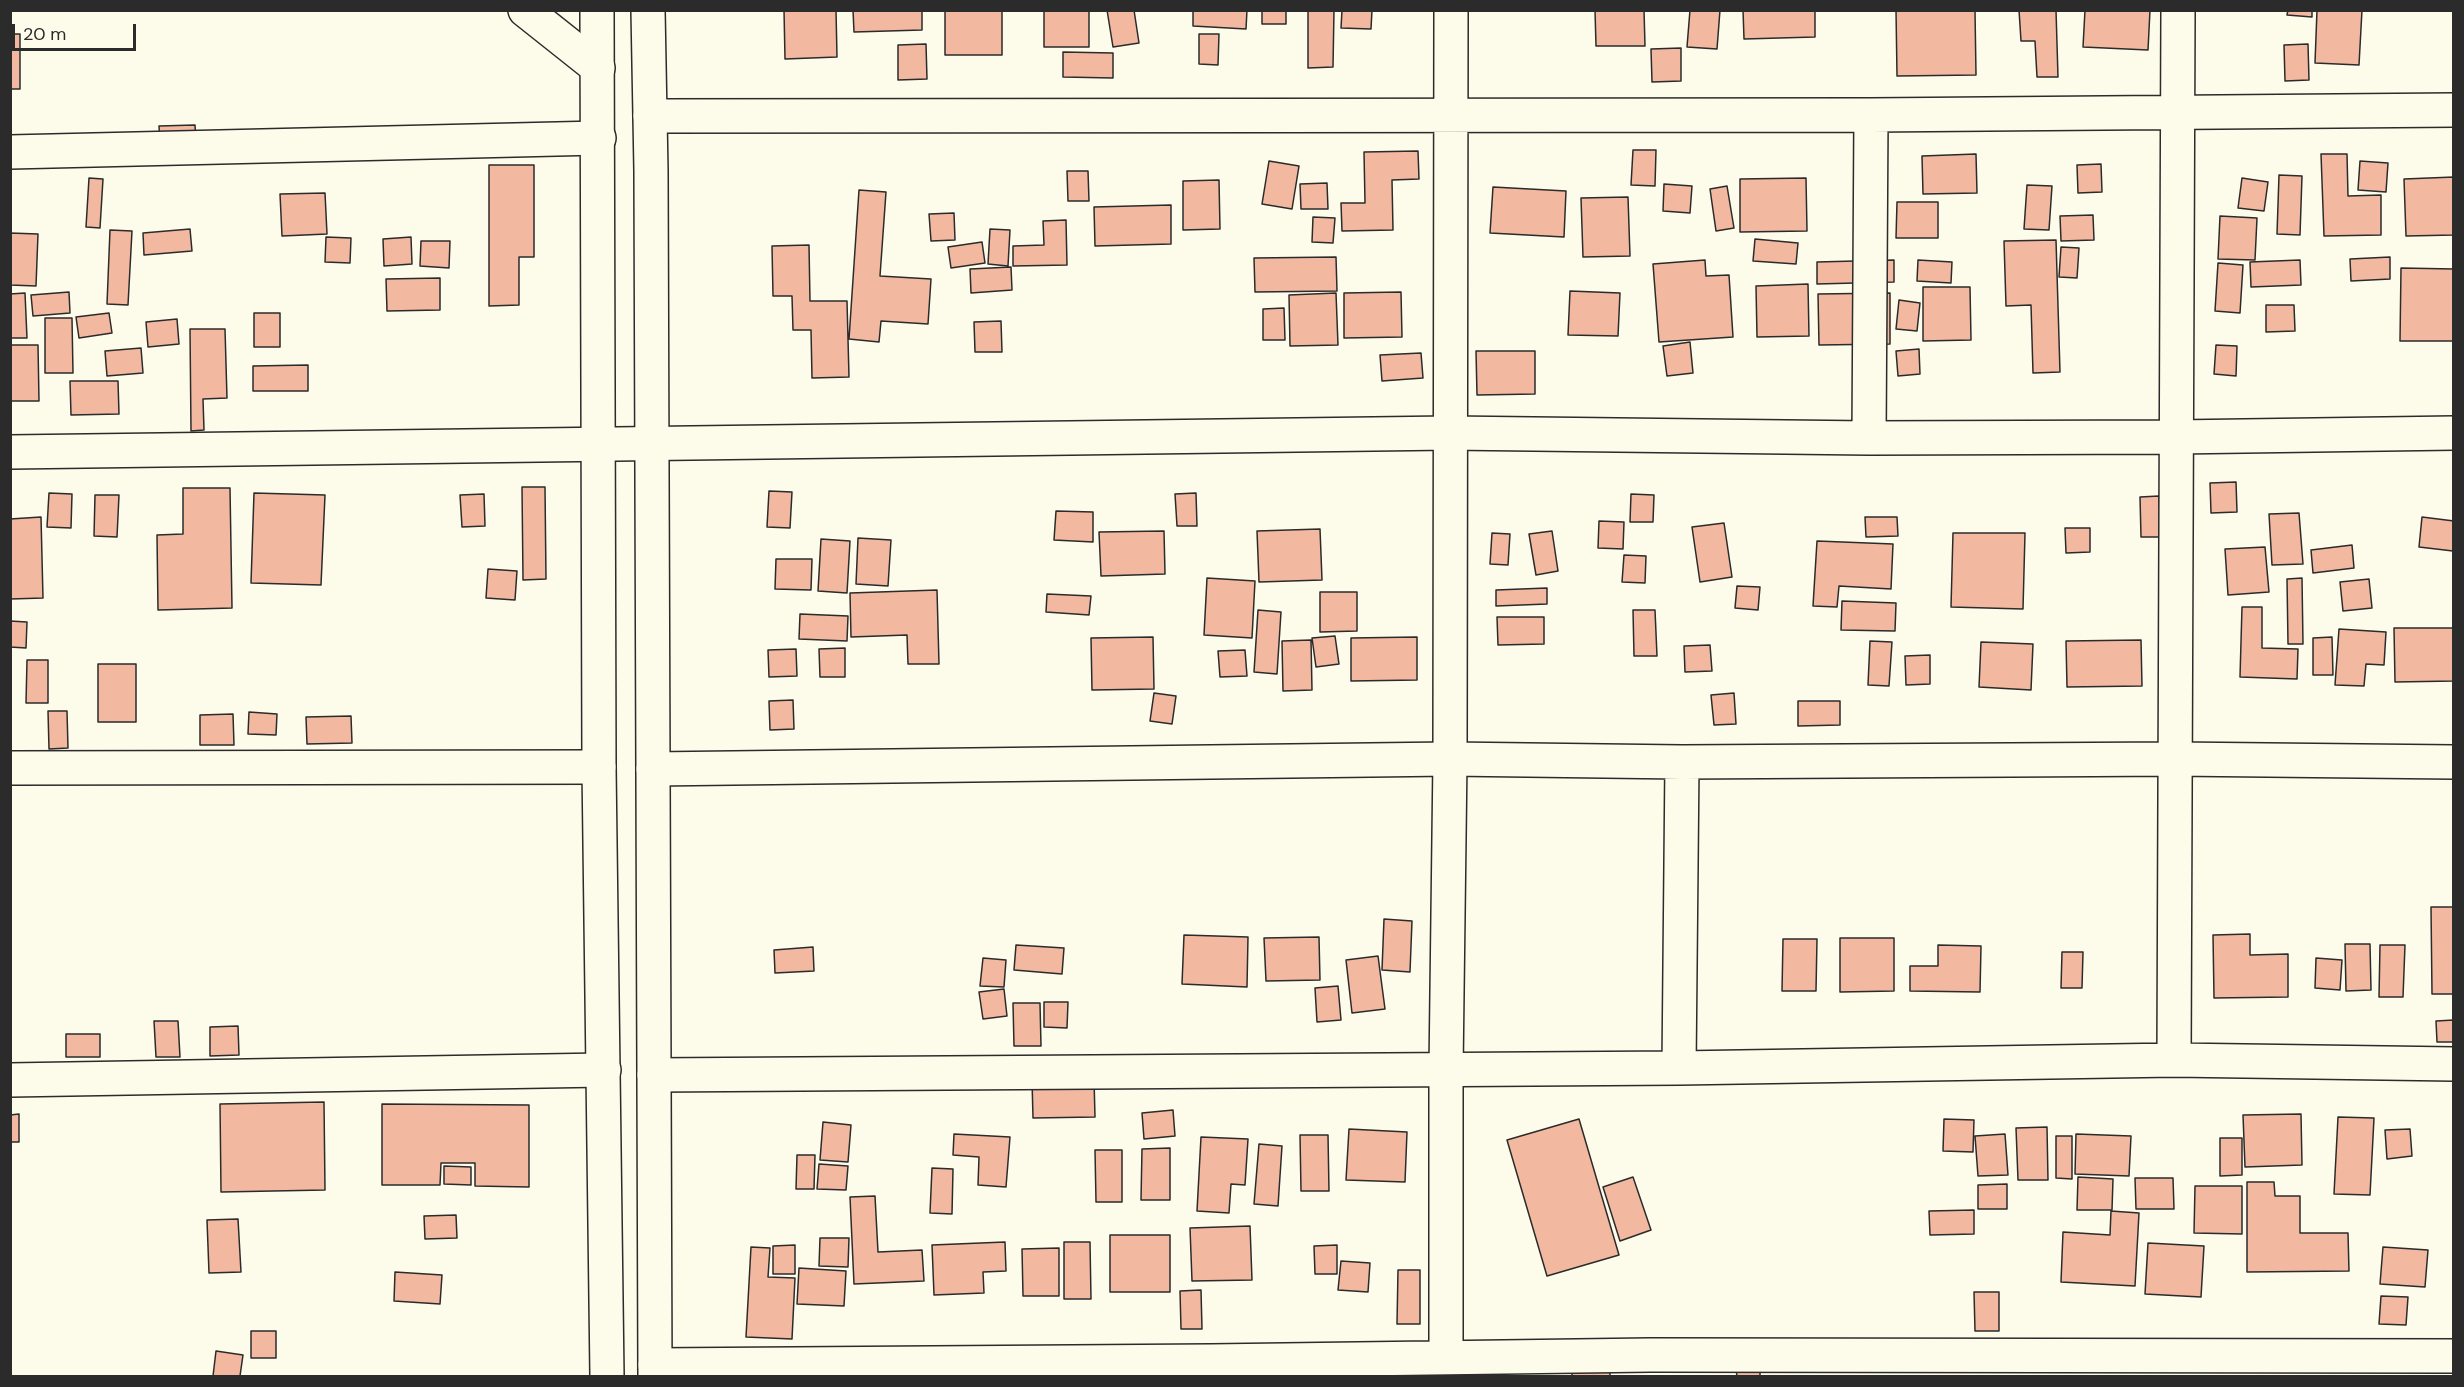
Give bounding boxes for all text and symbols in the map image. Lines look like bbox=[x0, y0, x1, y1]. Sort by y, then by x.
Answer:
scale bar bbox=[15, 12, 140, 50]
text: 20 m bbox=[23, 22, 66, 46]

